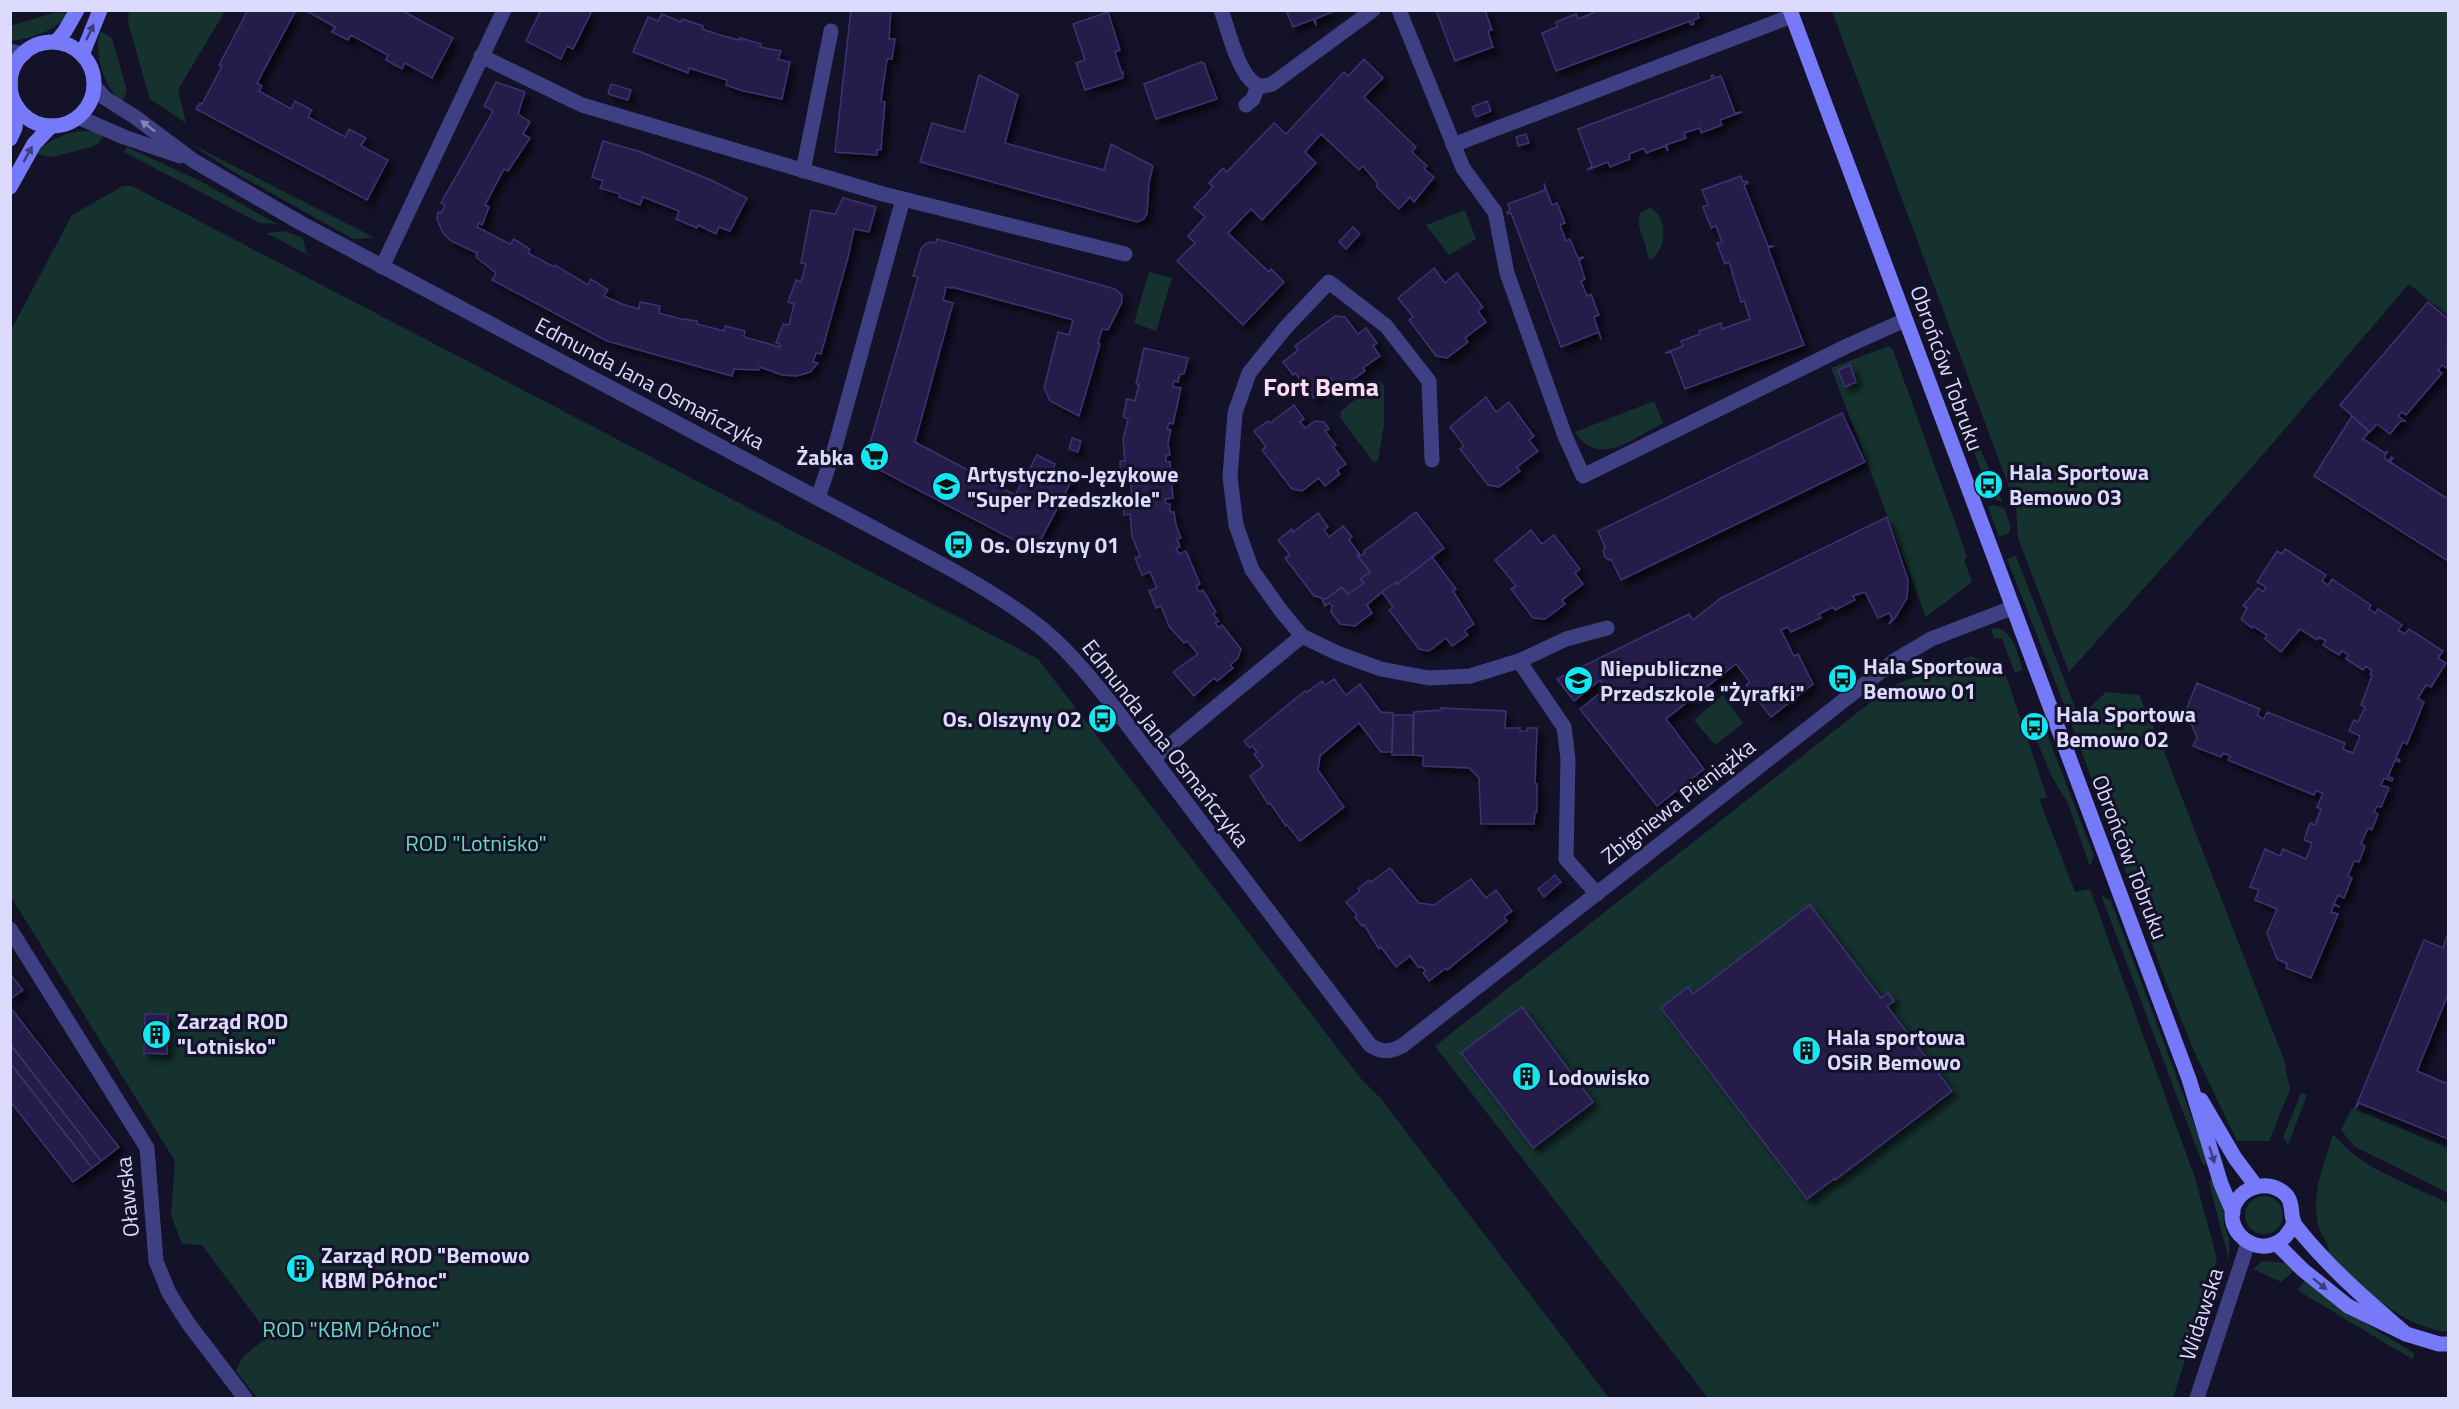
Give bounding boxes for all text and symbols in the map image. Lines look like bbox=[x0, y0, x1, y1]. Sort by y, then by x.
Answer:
one-way arrow bbox=[86, 24, 95, 41]
one-way arrow bbox=[140, 120, 156, 132]
one-way arrow bbox=[23, 146, 33, 163]
street label: Obrońców Tobruku bbox=[1901, 281, 1993, 455]
street label: Edmunda Jana Osmańczyka bbox=[529, 308, 771, 458]
district label: Fort Bema bbox=[1263, 367, 1379, 406]
place label: Żabka bbox=[797, 440, 854, 474]
supermarket icon: Żabka bbox=[859, 441, 891, 473]
place label: Hala Sportowa Bemowo 03 bbox=[2009, 455, 2149, 514]
place label: Artystyczno-Językowe "Super Przedszkole" bbox=[967, 457, 1179, 516]
bus stop icon: Hala Sportowa Bemowo 03 bbox=[1972, 469, 2004, 501]
school or university icon: Artystyczno-Językowe "Super Przedszkole" bbox=[930, 471, 962, 503]
place label: Os. Olszyny 01 bbox=[980, 528, 1119, 562]
bus stop icon: Os. Olszyny 01 bbox=[943, 529, 975, 561]
street label: Edmunda Jana Osmańczyka bbox=[1074, 632, 1258, 854]
place label: Hala Sportowa Bemowo 01 bbox=[1863, 649, 2003, 708]
place label: Niepubliczne Przedszkole "Żyrafki" bbox=[1600, 651, 1805, 710]
bus stop icon: Hala Sportowa Bemowo 01 bbox=[1826, 663, 1858, 695]
school or university icon: Niepubliczne Przedszkole "Żyrafki" bbox=[1563, 665, 1595, 697]
place label: Hala Sportowa Bemowo 02 bbox=[2056, 697, 2196, 756]
place label: Os. Olszyny 02 bbox=[943, 702, 1082, 736]
bus stop icon: Os. Olszyny 02 bbox=[1087, 703, 1119, 735]
bus stop icon: Hala Sportowa Bemowo 02 bbox=[2019, 711, 2051, 743]
street label: Zbigniewa Pieniążka bbox=[1594, 730, 1762, 872]
street label: Obrońców Tobruku bbox=[2083, 770, 2177, 944]
park label: ROD "Lotnisko" bbox=[405, 826, 547, 860]
place label: Zarząd ROD "Lotnisko" bbox=[177, 1004, 288, 1063]
building icon: Zarząd ROD "Lotnisko" bbox=[140, 1018, 172, 1050]
place label: Hala sportowa OSiR Bemowo bbox=[1827, 1020, 1965, 1079]
building icon: Hala sportowa OSiR Bemowo bbox=[1790, 1034, 1822, 1066]
place label: Lodowisko bbox=[1548, 1060, 1650, 1094]
building icon: Lodowisko bbox=[1511, 1061, 1543, 1093]
one-way arrow bbox=[2208, 1146, 2217, 1164]
street label: Oławska bbox=[106, 1155, 148, 1239]
place label: Zarząd ROD "Bemowo KBM Północ" bbox=[321, 1238, 530, 1297]
building icon: Zarząd ROD "Bemowo KBM Północ" bbox=[284, 1252, 316, 1284]
street label: Widawska bbox=[2170, 1263, 2232, 1365]
one-way arrow bbox=[2312, 1277, 2328, 1290]
park label: ROD "KBM Północ" bbox=[262, 1312, 440, 1346]

